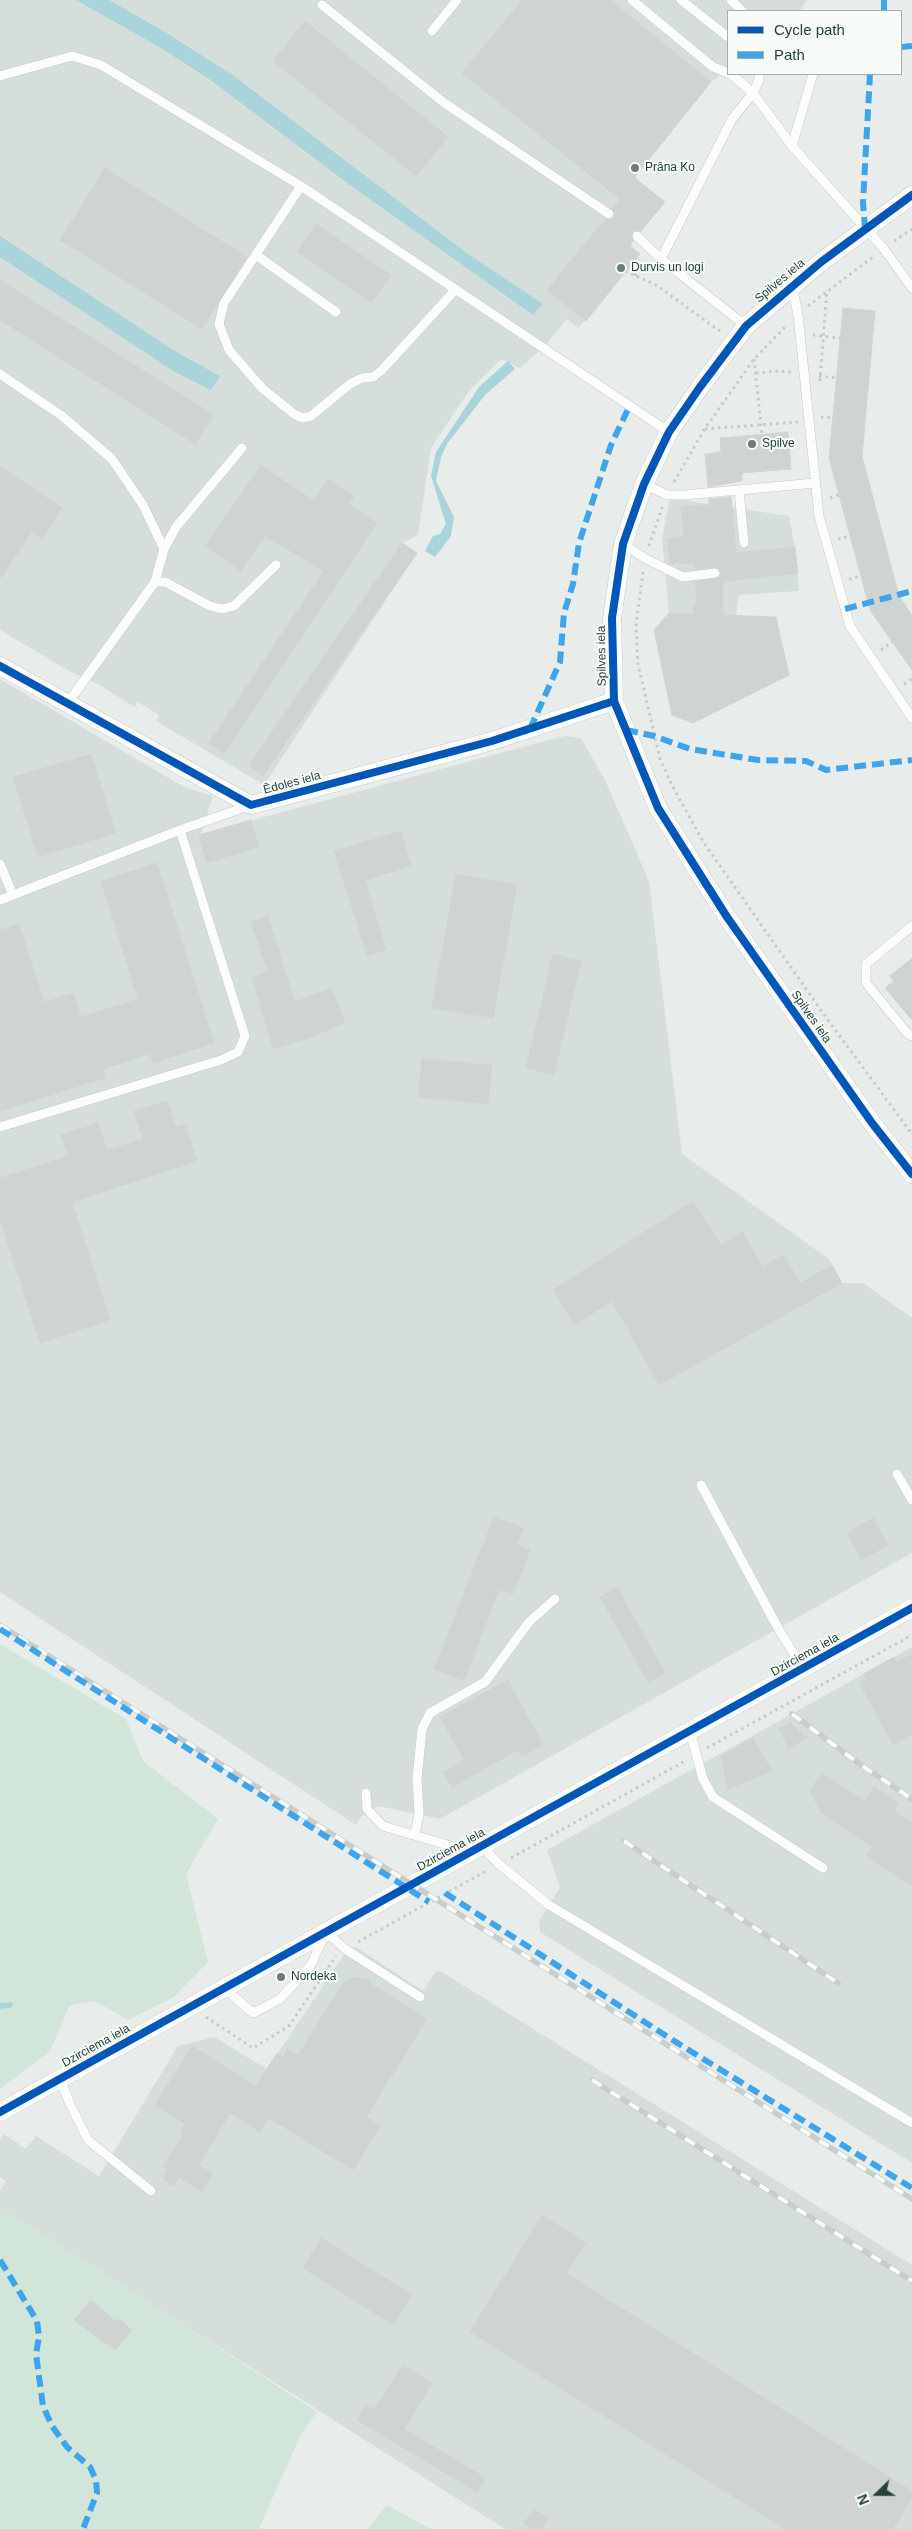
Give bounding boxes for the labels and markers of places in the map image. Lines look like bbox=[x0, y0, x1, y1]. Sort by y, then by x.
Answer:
place label: Prāna Ko bbox=[645, 161, 695, 175]
marker: Prāna Ko bbox=[629, 162, 641, 174]
place label: Durvis un logi bbox=[631, 261, 704, 275]
marker: Durvis un logi bbox=[615, 262, 627, 274]
place label: Spilve bbox=[762, 437, 795, 451]
marker: Spilve bbox=[746, 438, 758, 450]
place label: Nordeka bbox=[291, 1970, 336, 1984]
marker: Nordeka bbox=[275, 1971, 287, 1983]

